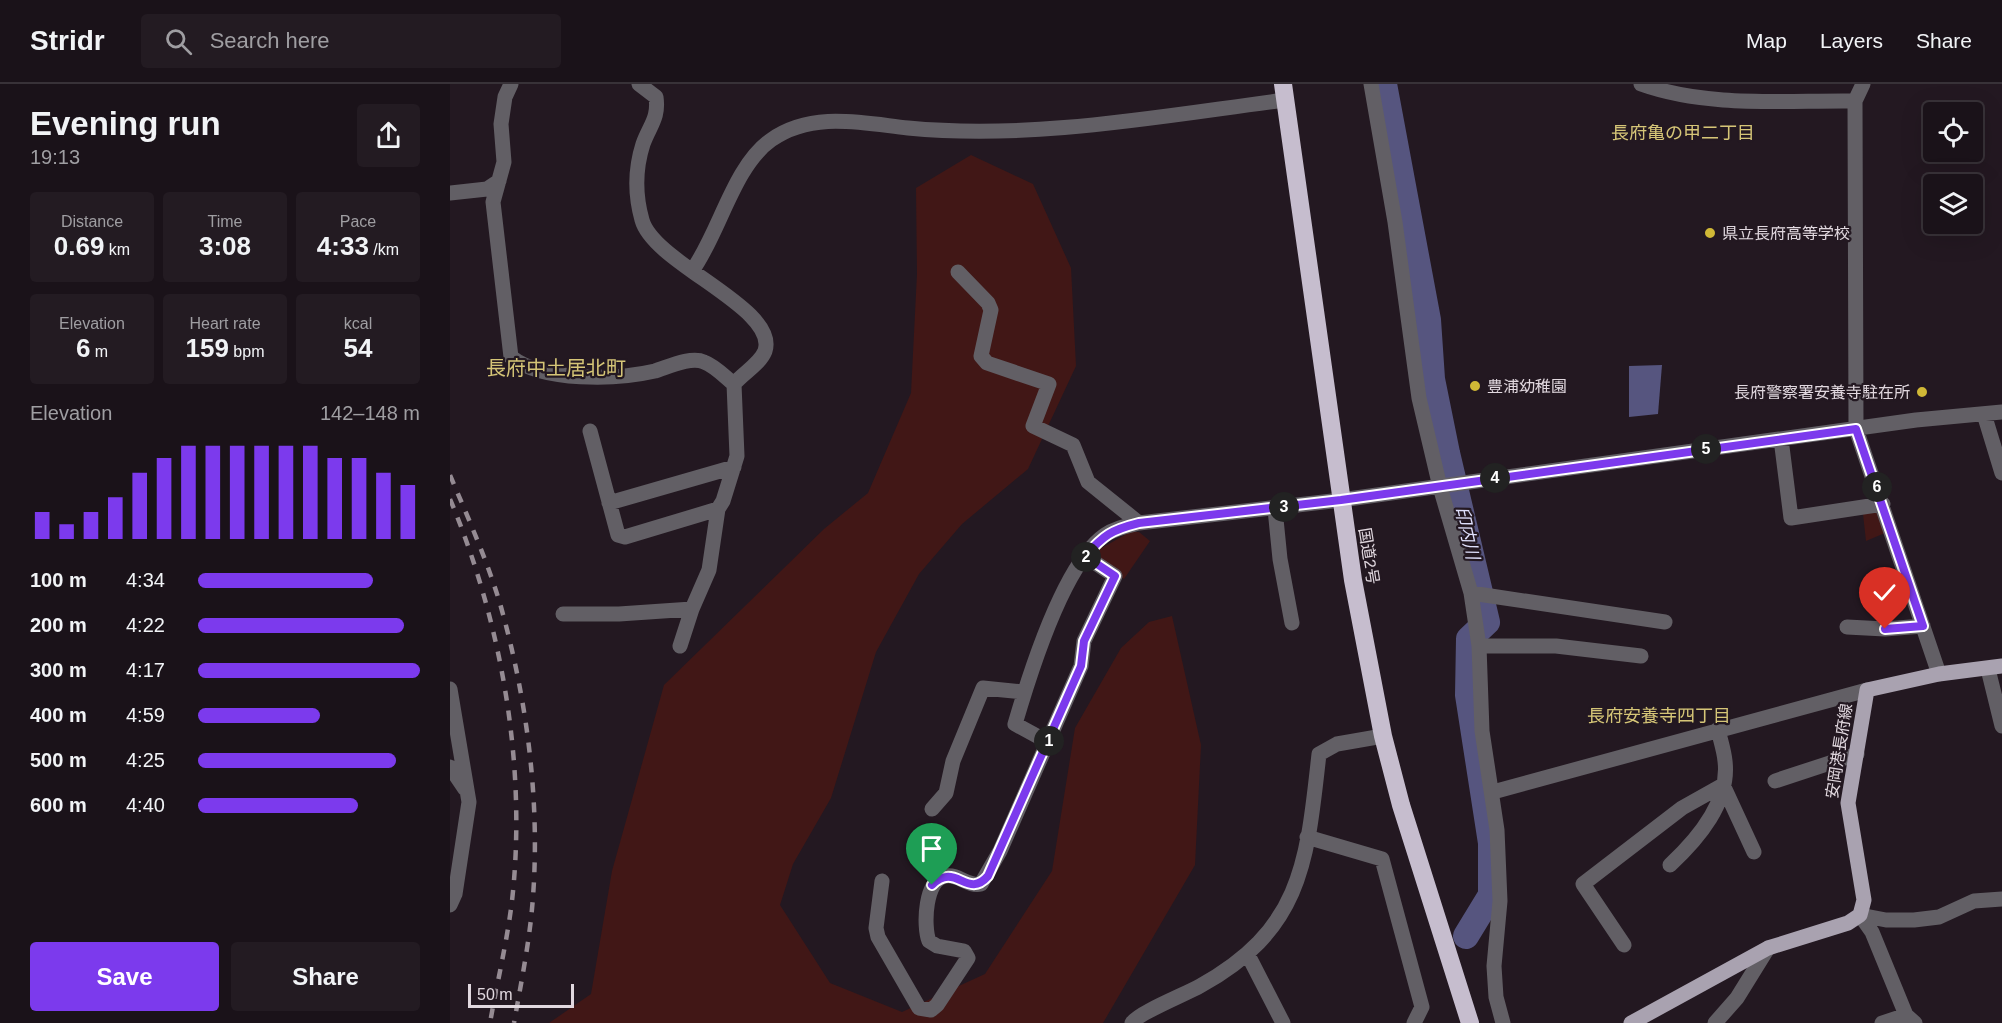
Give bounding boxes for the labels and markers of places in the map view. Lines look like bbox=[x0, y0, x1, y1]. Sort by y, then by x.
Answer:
place label: 県立長府高等学校 bbox=[1722, 225, 1850, 242]
marker: 県立長府高等学校 bbox=[1703, 226, 1717, 240]
place label: 豊浦幼稚園 bbox=[1487, 378, 1567, 395]
marker: 豊浦幼稚園 bbox=[1468, 379, 1482, 393]
place label: 長府警察署安養寺駐在所 bbox=[1734, 384, 1910, 401]
marker: 長府警察署安養寺駐在所 bbox=[1915, 385, 1929, 399]
pin: 5 bbox=[1691, 434, 1721, 464]
pin: 4 bbox=[1480, 463, 1510, 493]
pin: 6 bbox=[1862, 472, 1892, 502]
pin: 3 bbox=[1269, 492, 1299, 522]
pin: 2 bbox=[1071, 542, 1101, 572]
pin bbox=[1859, 567, 1910, 629]
pin: 1 bbox=[1034, 726, 1064, 756]
pin bbox=[906, 823, 957, 885]

